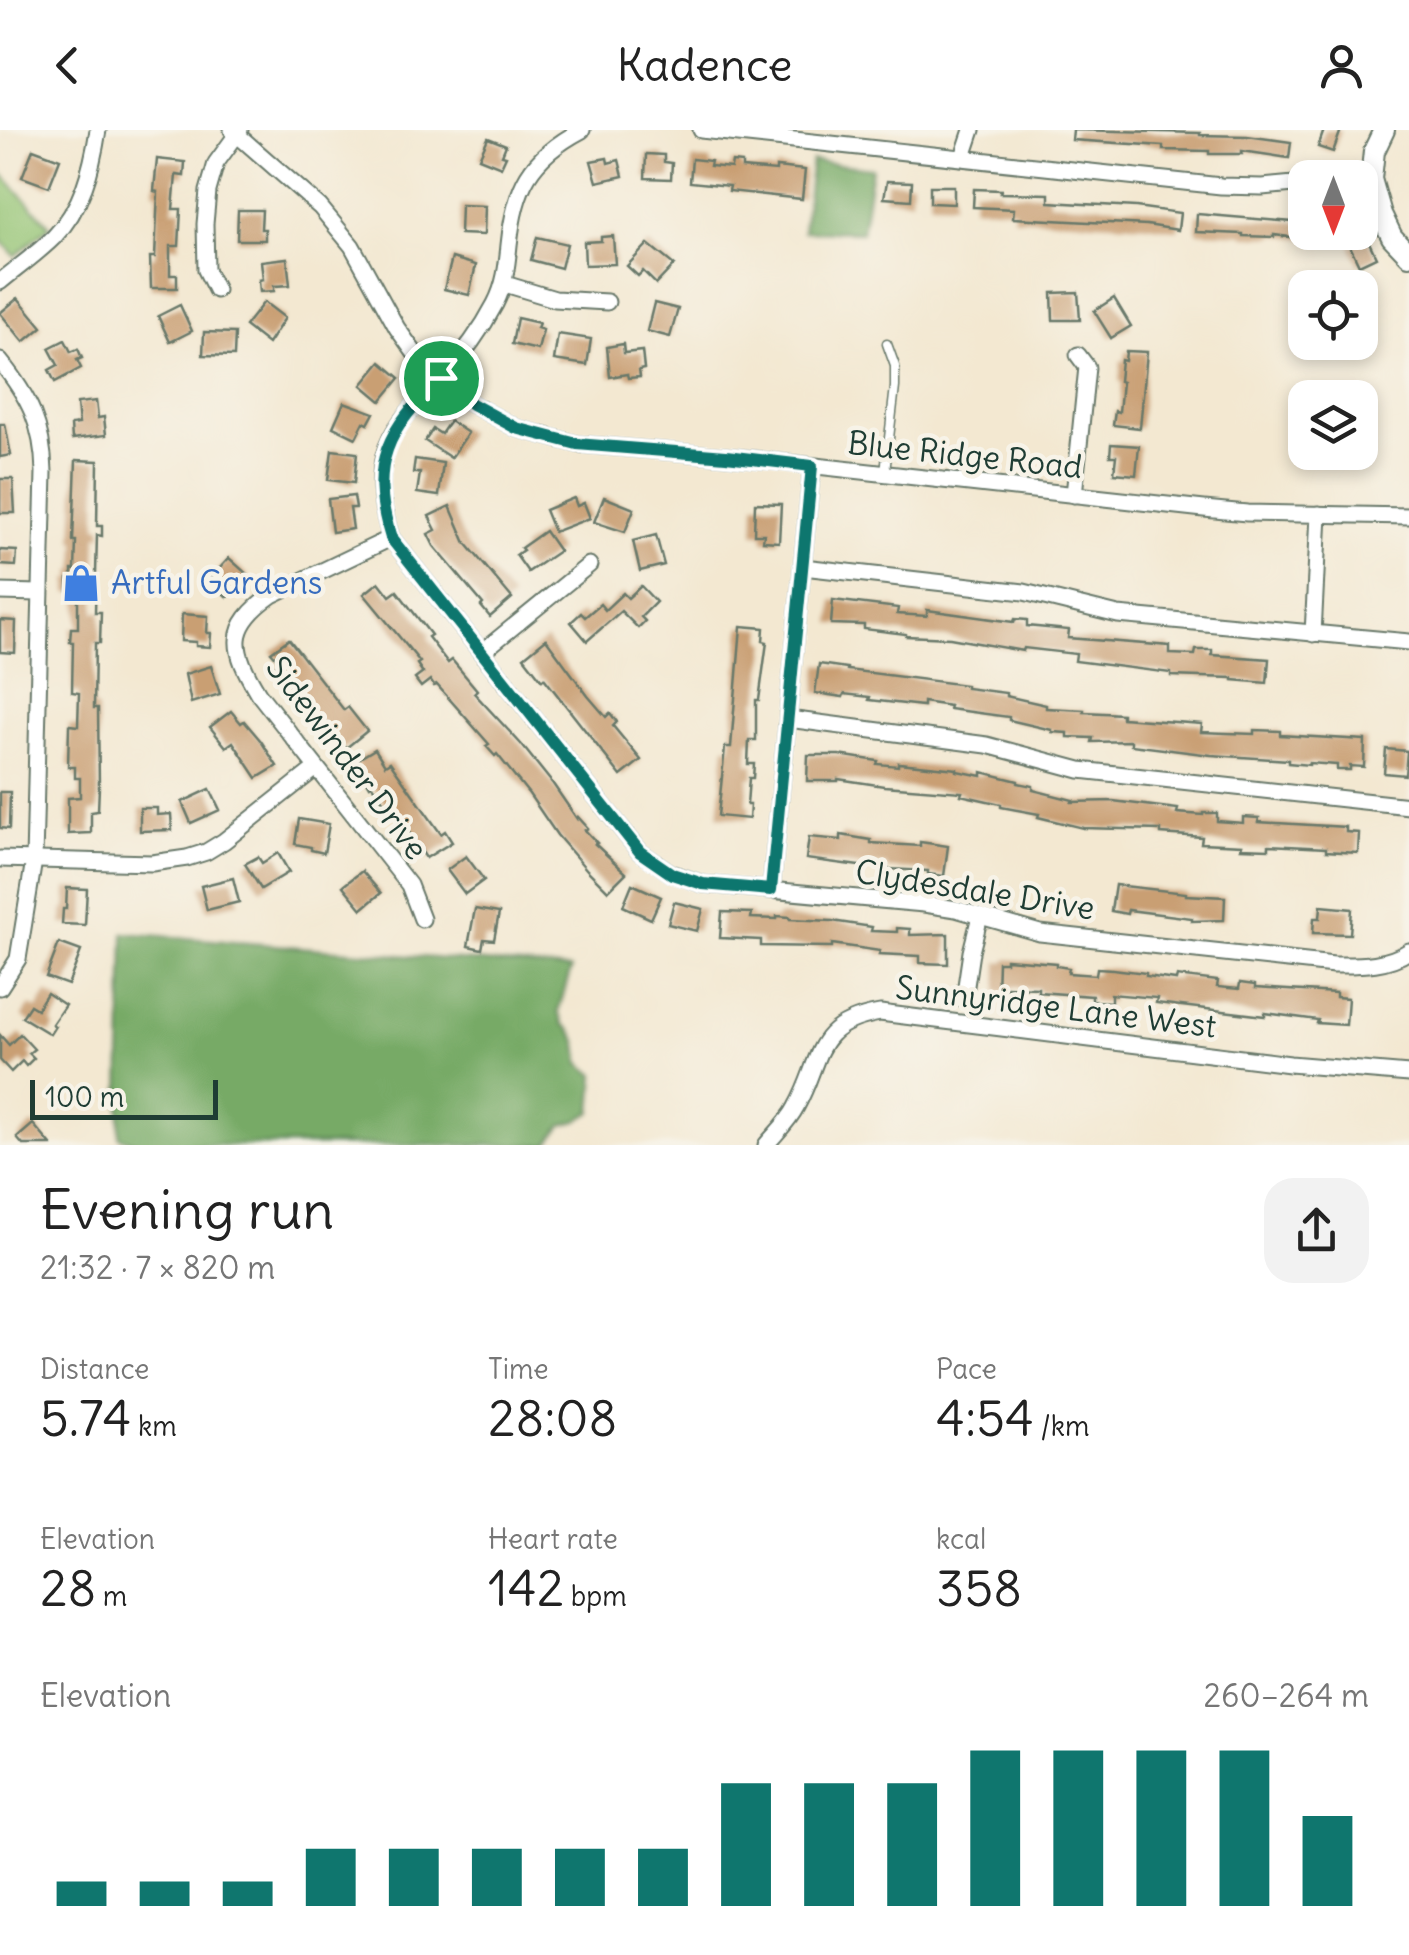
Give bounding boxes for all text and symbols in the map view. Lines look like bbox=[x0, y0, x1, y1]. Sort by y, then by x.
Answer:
text: Kadence bbox=[617, 37, 792, 93]
icon: back bbox=[40, 38, 95, 93]
icon: person bbox=[1314, 38, 1369, 93]
north arrow bbox=[1288, 160, 1378, 250]
map controls bbox=[1288, 160, 1378, 470]
button: locate bbox=[1288, 270, 1378, 360]
pin bbox=[399, 336, 484, 421]
icon: arrive bbox=[414, 351, 469, 406]
button: layers bbox=[1288, 380, 1378, 470]
street label: Blue Ridge Road bbox=[846, 422, 1084, 487]
shop icon: Artful Gardens bbox=[60, 562, 102, 604]
place label: Artful Gardens bbox=[111, 562, 322, 603]
street label: Sidewinder Drive bbox=[258, 648, 437, 867]
street label: Clydesdale Drive bbox=[853, 850, 1098, 929]
street label: Sunnyridge Lane West bbox=[893, 966, 1219, 1047]
scale bar bbox=[30, 1075, 218, 1120]
text: 100 m bbox=[45, 1079, 124, 1115]
text: Evening run bbox=[40, 1175, 334, 1244]
button: share bbox=[1264, 1178, 1369, 1283]
text: 21:32 · 7 × 820 m bbox=[40, 1247, 275, 1288]
text: Distance bbox=[40, 1351, 149, 1387]
text: Time bbox=[488, 1351, 549, 1387]
text: Pace bbox=[936, 1351, 997, 1387]
text: 5.74 bbox=[40, 1387, 131, 1450]
text: 28:08 bbox=[488, 1387, 617, 1450]
text: 4:54 bbox=[936, 1387, 1034, 1450]
text: km bbox=[131, 1408, 177, 1444]
text: /km bbox=[1034, 1408, 1090, 1444]
text: Elevation bbox=[40, 1521, 155, 1557]
text: Heart rate bbox=[488, 1521, 618, 1557]
text: kcal bbox=[936, 1521, 986, 1557]
text: 28 bbox=[40, 1557, 96, 1620]
text: 142 bbox=[488, 1557, 564, 1620]
text: 358 bbox=[936, 1557, 1022, 1620]
text: m bbox=[96, 1578, 127, 1614]
text: bpm bbox=[564, 1578, 627, 1614]
text: Elevation bbox=[40, 1675, 171, 1716]
text: 260–264 m bbox=[1204, 1675, 1369, 1716]

